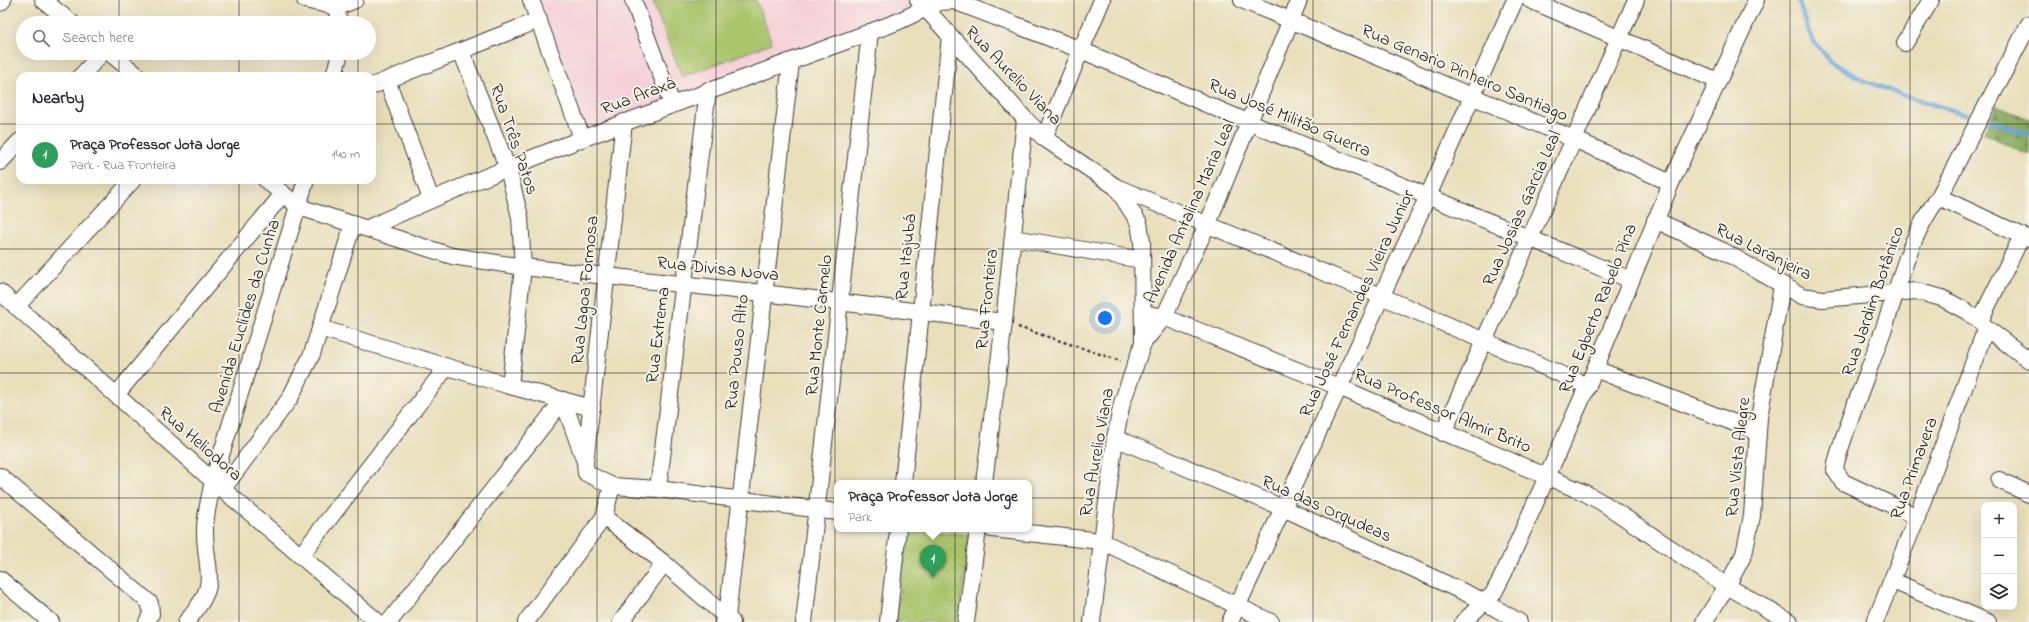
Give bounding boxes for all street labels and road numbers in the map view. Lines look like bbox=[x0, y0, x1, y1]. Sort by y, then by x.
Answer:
street label: Rua Genario Pinheiro Santiago bbox=[1356, 18, 1572, 130]
street label: Rua Aurelio Viana bbox=[958, 20, 1067, 132]
street label: Rua Araxá bbox=[598, 71, 680, 123]
street label: Rua José Militão Guerra bbox=[1204, 73, 1374, 165]
street label: Rua Três Patos bbox=[482, 81, 544, 199]
street label: Avenida Antalina Maria Leal bbox=[1138, 115, 1243, 308]
street label: Rua Josias Garcia Leal bbox=[1477, 127, 1569, 291]
street label: Rua José Fernandes Vieira Junior bbox=[1293, 185, 1422, 422]
street label: Rua Itajubá bbox=[890, 213, 924, 302]
street label: Rua Lagoa Formosa bbox=[565, 214, 608, 366]
street label: Avenida Euclides da Cunha bbox=[204, 216, 288, 417]
street label: Rua Laranjeira bbox=[1710, 217, 1816, 288]
street label: Rua Egberto Rabelo Pina bbox=[1553, 220, 1646, 398]
street label: Rua Jardim Botânico bbox=[1836, 223, 1912, 380]
street label: Rua Fronteira bbox=[970, 248, 1006, 351]
street label: Rua Divisa Nova bbox=[655, 251, 780, 289]
street label: Rua Monte Carmelo bbox=[800, 253, 840, 397]
street label: Rua Extrema bbox=[640, 286, 678, 385]
street label: Rua Pouso Alto bbox=[719, 293, 757, 411]
street label: Rua Professor Almir Brito bbox=[1349, 363, 1535, 461]
street label: Rua Aurelio Viana bbox=[1074, 386, 1122, 519]
street label: Rua Vista Alegre bbox=[1720, 395, 1759, 519]
street label: Rua Heliodora bbox=[152, 401, 247, 488]
street label: Rua Primavera bbox=[1884, 414, 1945, 523]
street label: Rua das Orqudeas bbox=[1257, 469, 1395, 550]

